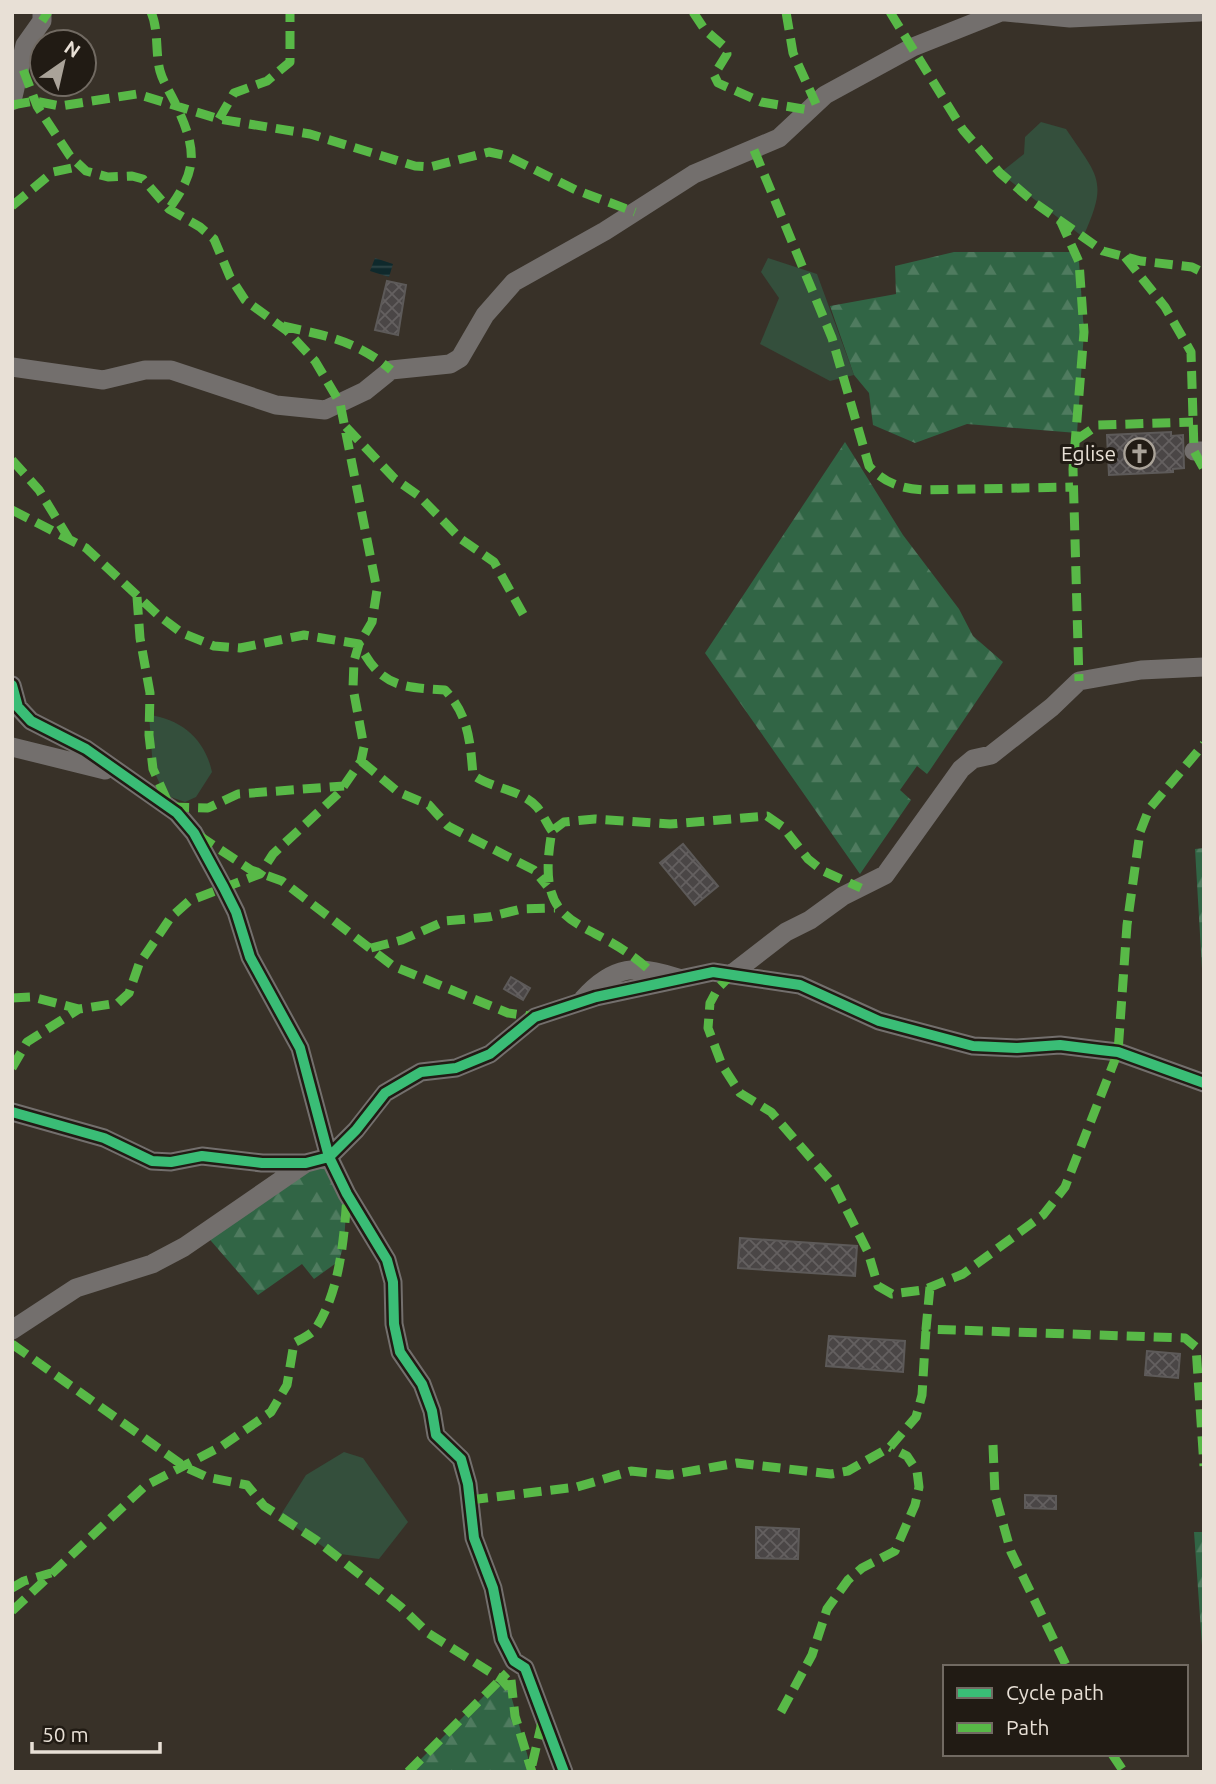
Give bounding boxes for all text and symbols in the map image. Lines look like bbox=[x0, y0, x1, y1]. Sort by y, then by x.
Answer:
north arrow bbox=[28, 28, 98, 98]
text: N bbox=[60, 36, 85, 62]
church icon: Eglise bbox=[1122, 436, 1156, 470]
place label: Eglise bbox=[1061, 441, 1116, 465]
legend bbox=[943, 1665, 1188, 1756]
text: Cycle path bbox=[1006, 1680, 1104, 1704]
scale bar bbox=[32, 1710, 159, 1754]
text: Path bbox=[1006, 1715, 1049, 1739]
text: 50 m bbox=[42, 1722, 89, 1746]

